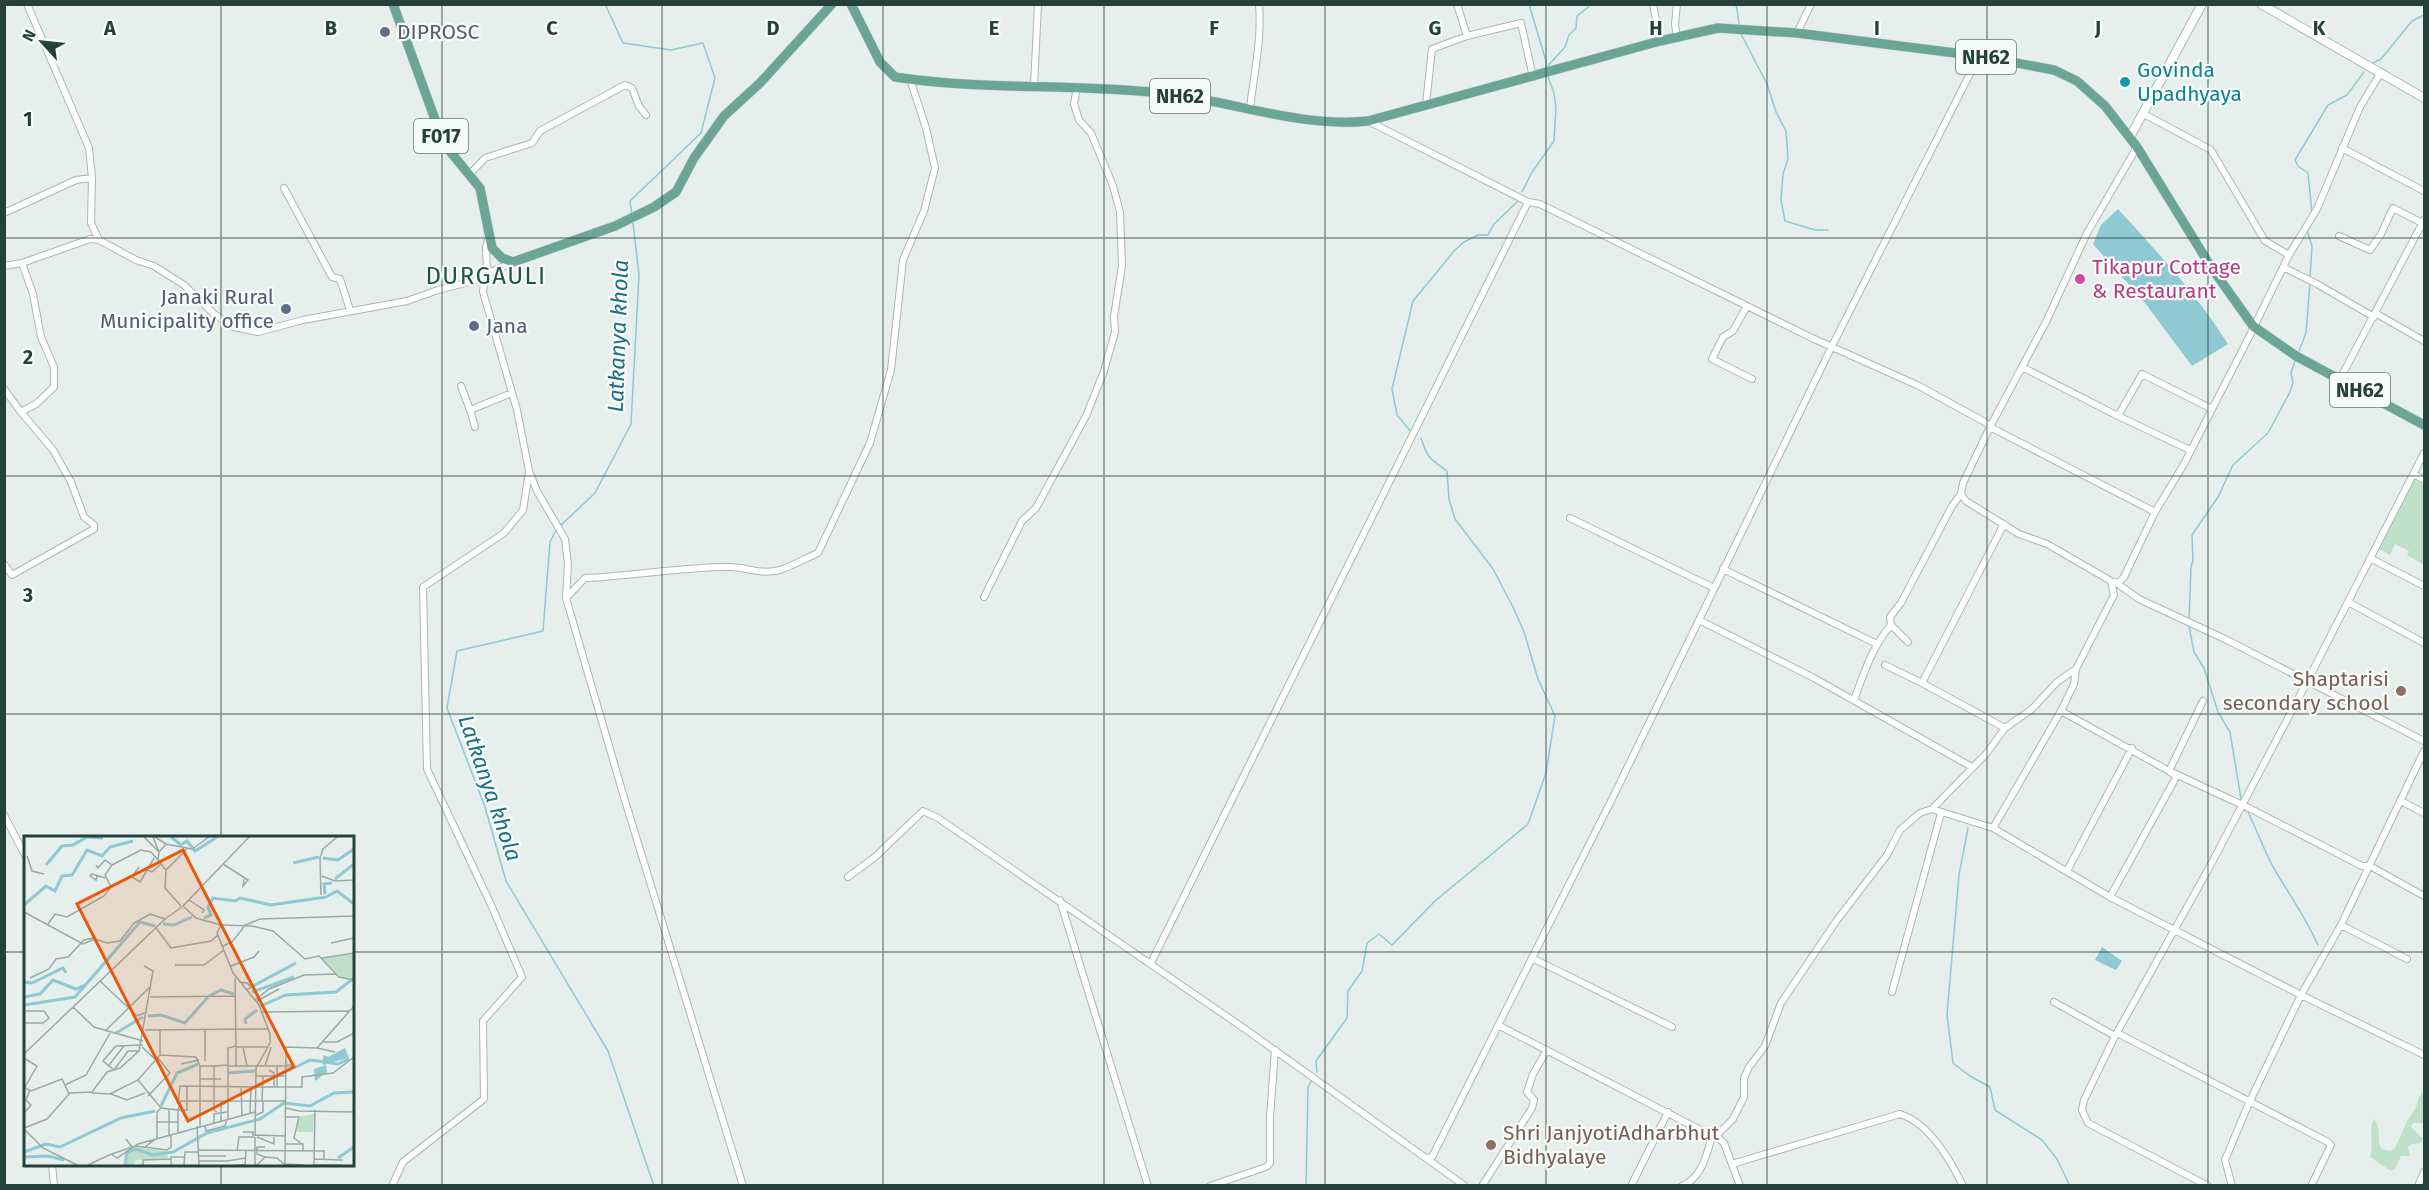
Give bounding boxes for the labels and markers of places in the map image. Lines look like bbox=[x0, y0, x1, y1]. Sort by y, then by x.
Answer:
place label: DIPROSC bbox=[397, 19, 479, 45]
marker: DIPROSC bbox=[378, 25, 392, 39]
place label: Govinda Upadhyaya bbox=[2137, 57, 2242, 107]
marker: Govinda Upadhyaya bbox=[2118, 75, 2132, 89]
place label: Tikapur Cottage & Restaurant bbox=[2092, 254, 2241, 304]
marker: Tikapur Cottage & Restaurant bbox=[2073, 272, 2087, 286]
place label: Janaki Rural Municipality office bbox=[100, 284, 274, 334]
marker: Janaki Rural Municipality office bbox=[279, 302, 293, 316]
place label: Jana bbox=[486, 313, 528, 339]
marker: Jana bbox=[467, 319, 481, 333]
place label: Shaptarisi secondary school bbox=[2223, 666, 2389, 716]
marker: Shaptarisi secondary school bbox=[2394, 684, 2408, 698]
place label: Shri JanjyotiAdharbhut Bidhyalaye bbox=[1503, 1120, 1720, 1170]
marker: Shri JanjyotiAdharbhut Bidhyalaye bbox=[1484, 1138, 1498, 1152]

